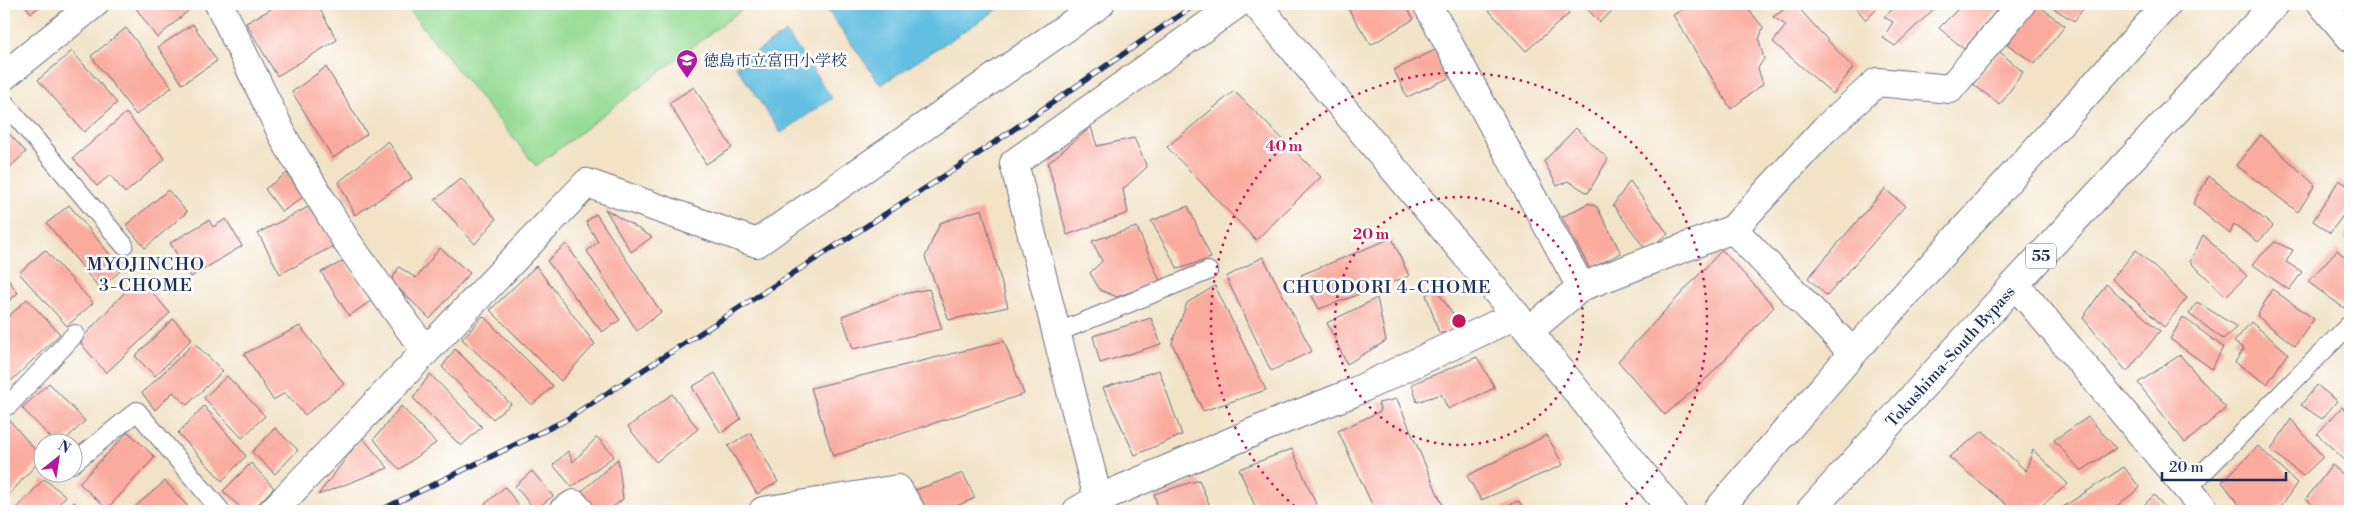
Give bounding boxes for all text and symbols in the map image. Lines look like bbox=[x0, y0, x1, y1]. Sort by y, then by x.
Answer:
school or university icon: 徳島市立富田小学校 bbox=[675, 48, 699, 79]
place label: 徳島市立富田小学校 bbox=[703, 51, 847, 71]
text: 40 m bbox=[1265, 137, 1303, 156]
text: 20 m bbox=[1353, 225, 1390, 244]
road number: 55 bbox=[2026, 244, 2056, 268]
district label: MYOJINCHO 3-CHOME bbox=[87, 253, 205, 297]
district label: CHUODORI 4-CHOME bbox=[1283, 276, 1491, 299]
street label: Tokushima-South Bypass bbox=[1882, 282, 2020, 432]
centre of rings bbox=[1450, 312, 1468, 330]
north arrow bbox=[32, 432, 82, 482]
text: N bbox=[55, 437, 73, 458]
scale bar bbox=[2162, 450, 2285, 482]
text: 20 m bbox=[2169, 458, 2204, 477]

